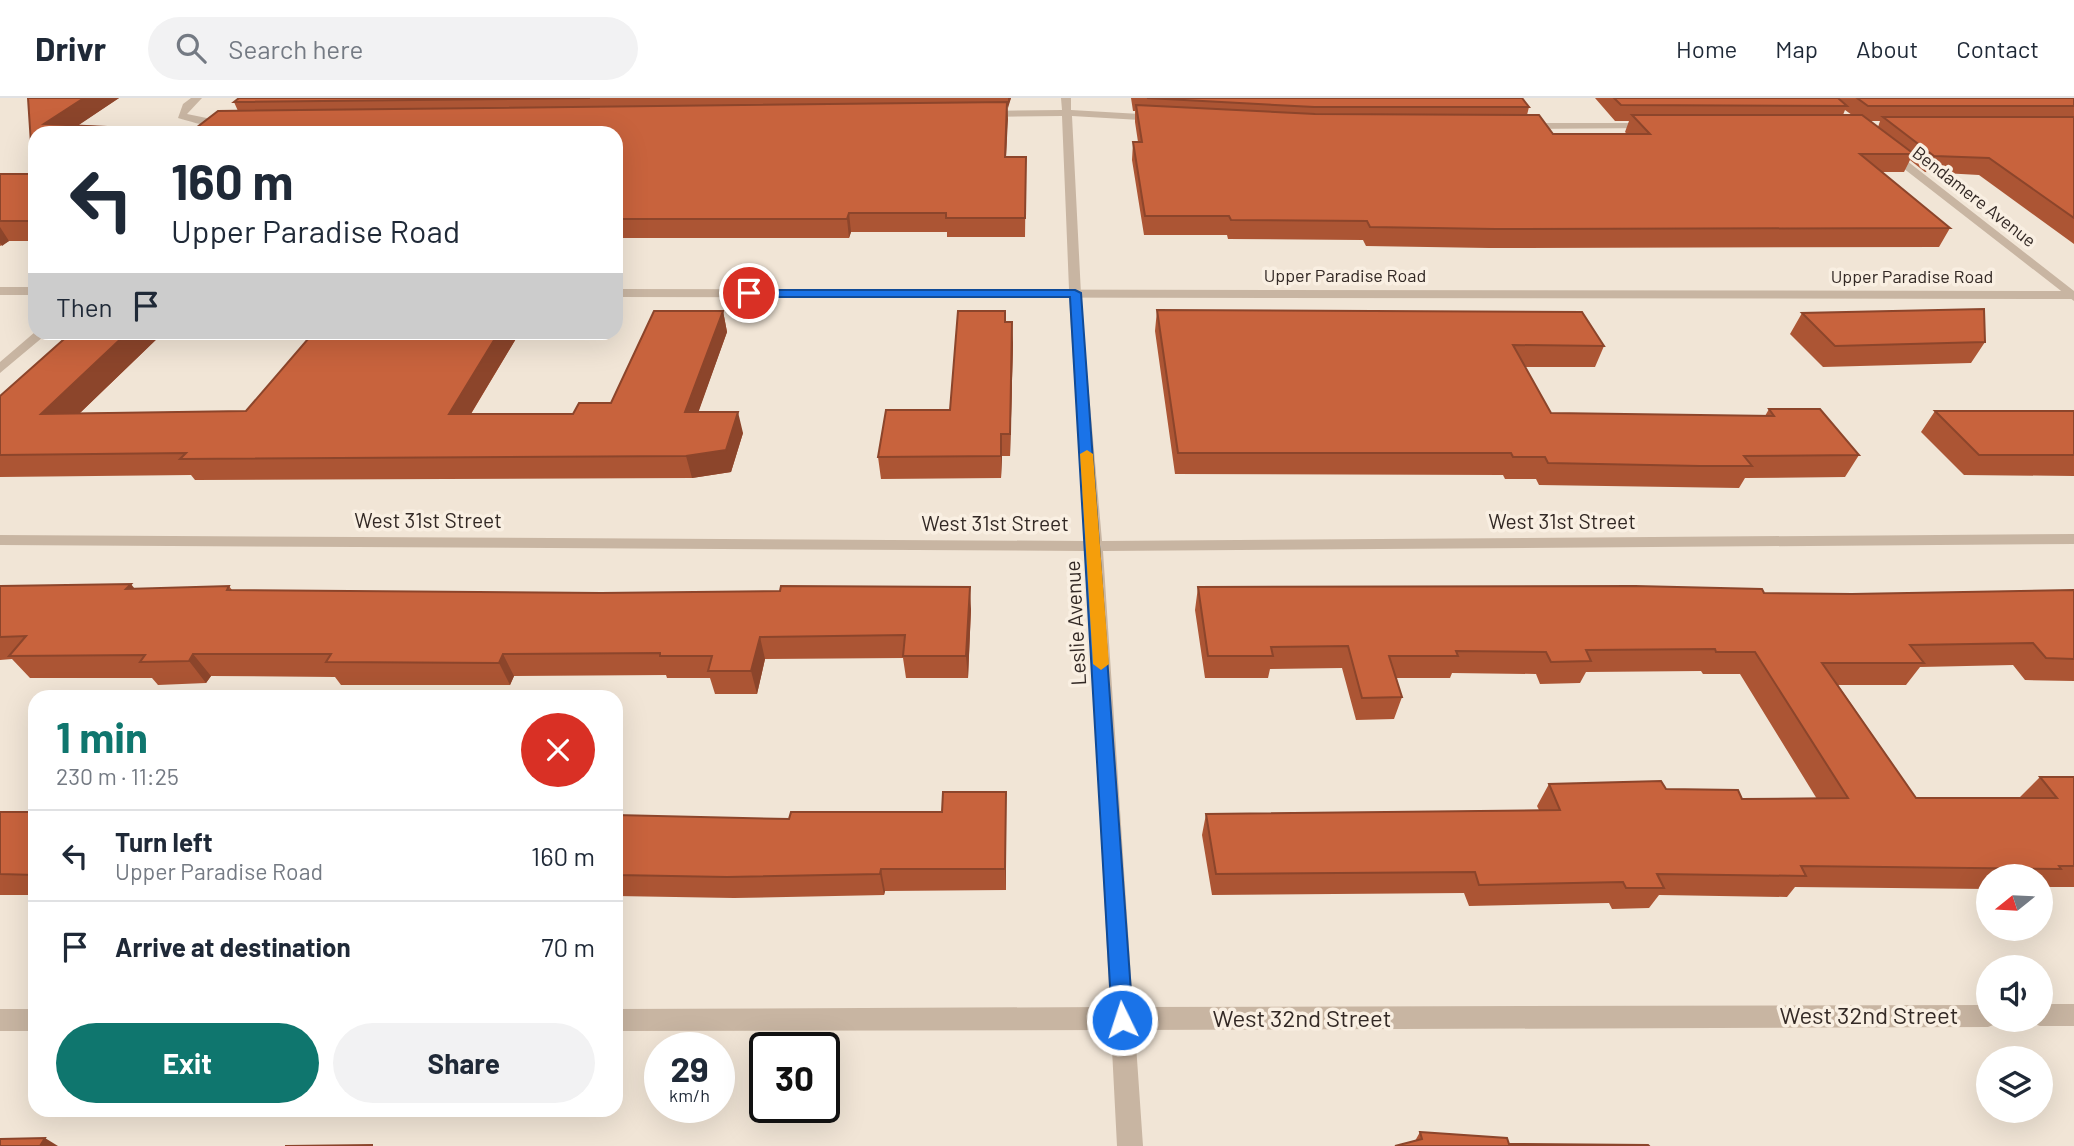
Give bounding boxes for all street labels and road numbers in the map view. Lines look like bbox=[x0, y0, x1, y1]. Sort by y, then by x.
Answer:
street label: Bendamere Avenue bbox=[1908, 141, 2041, 251]
street label: Upper Paradise Road bbox=[1264, 264, 1426, 286]
street label: Upper Paradise Road bbox=[1831, 265, 1993, 287]
street label: West 31st Street bbox=[354, 507, 502, 532]
street label: West 31st Street bbox=[1488, 508, 1636, 533]
street label: West 31st Street bbox=[921, 510, 1069, 535]
street label: Leslie Avenue bbox=[1059, 560, 1090, 686]
street label: West 32nd Street bbox=[1780, 1000, 1958, 1029]
street label: West 32nd Street bbox=[1213, 1003, 1391, 1032]

